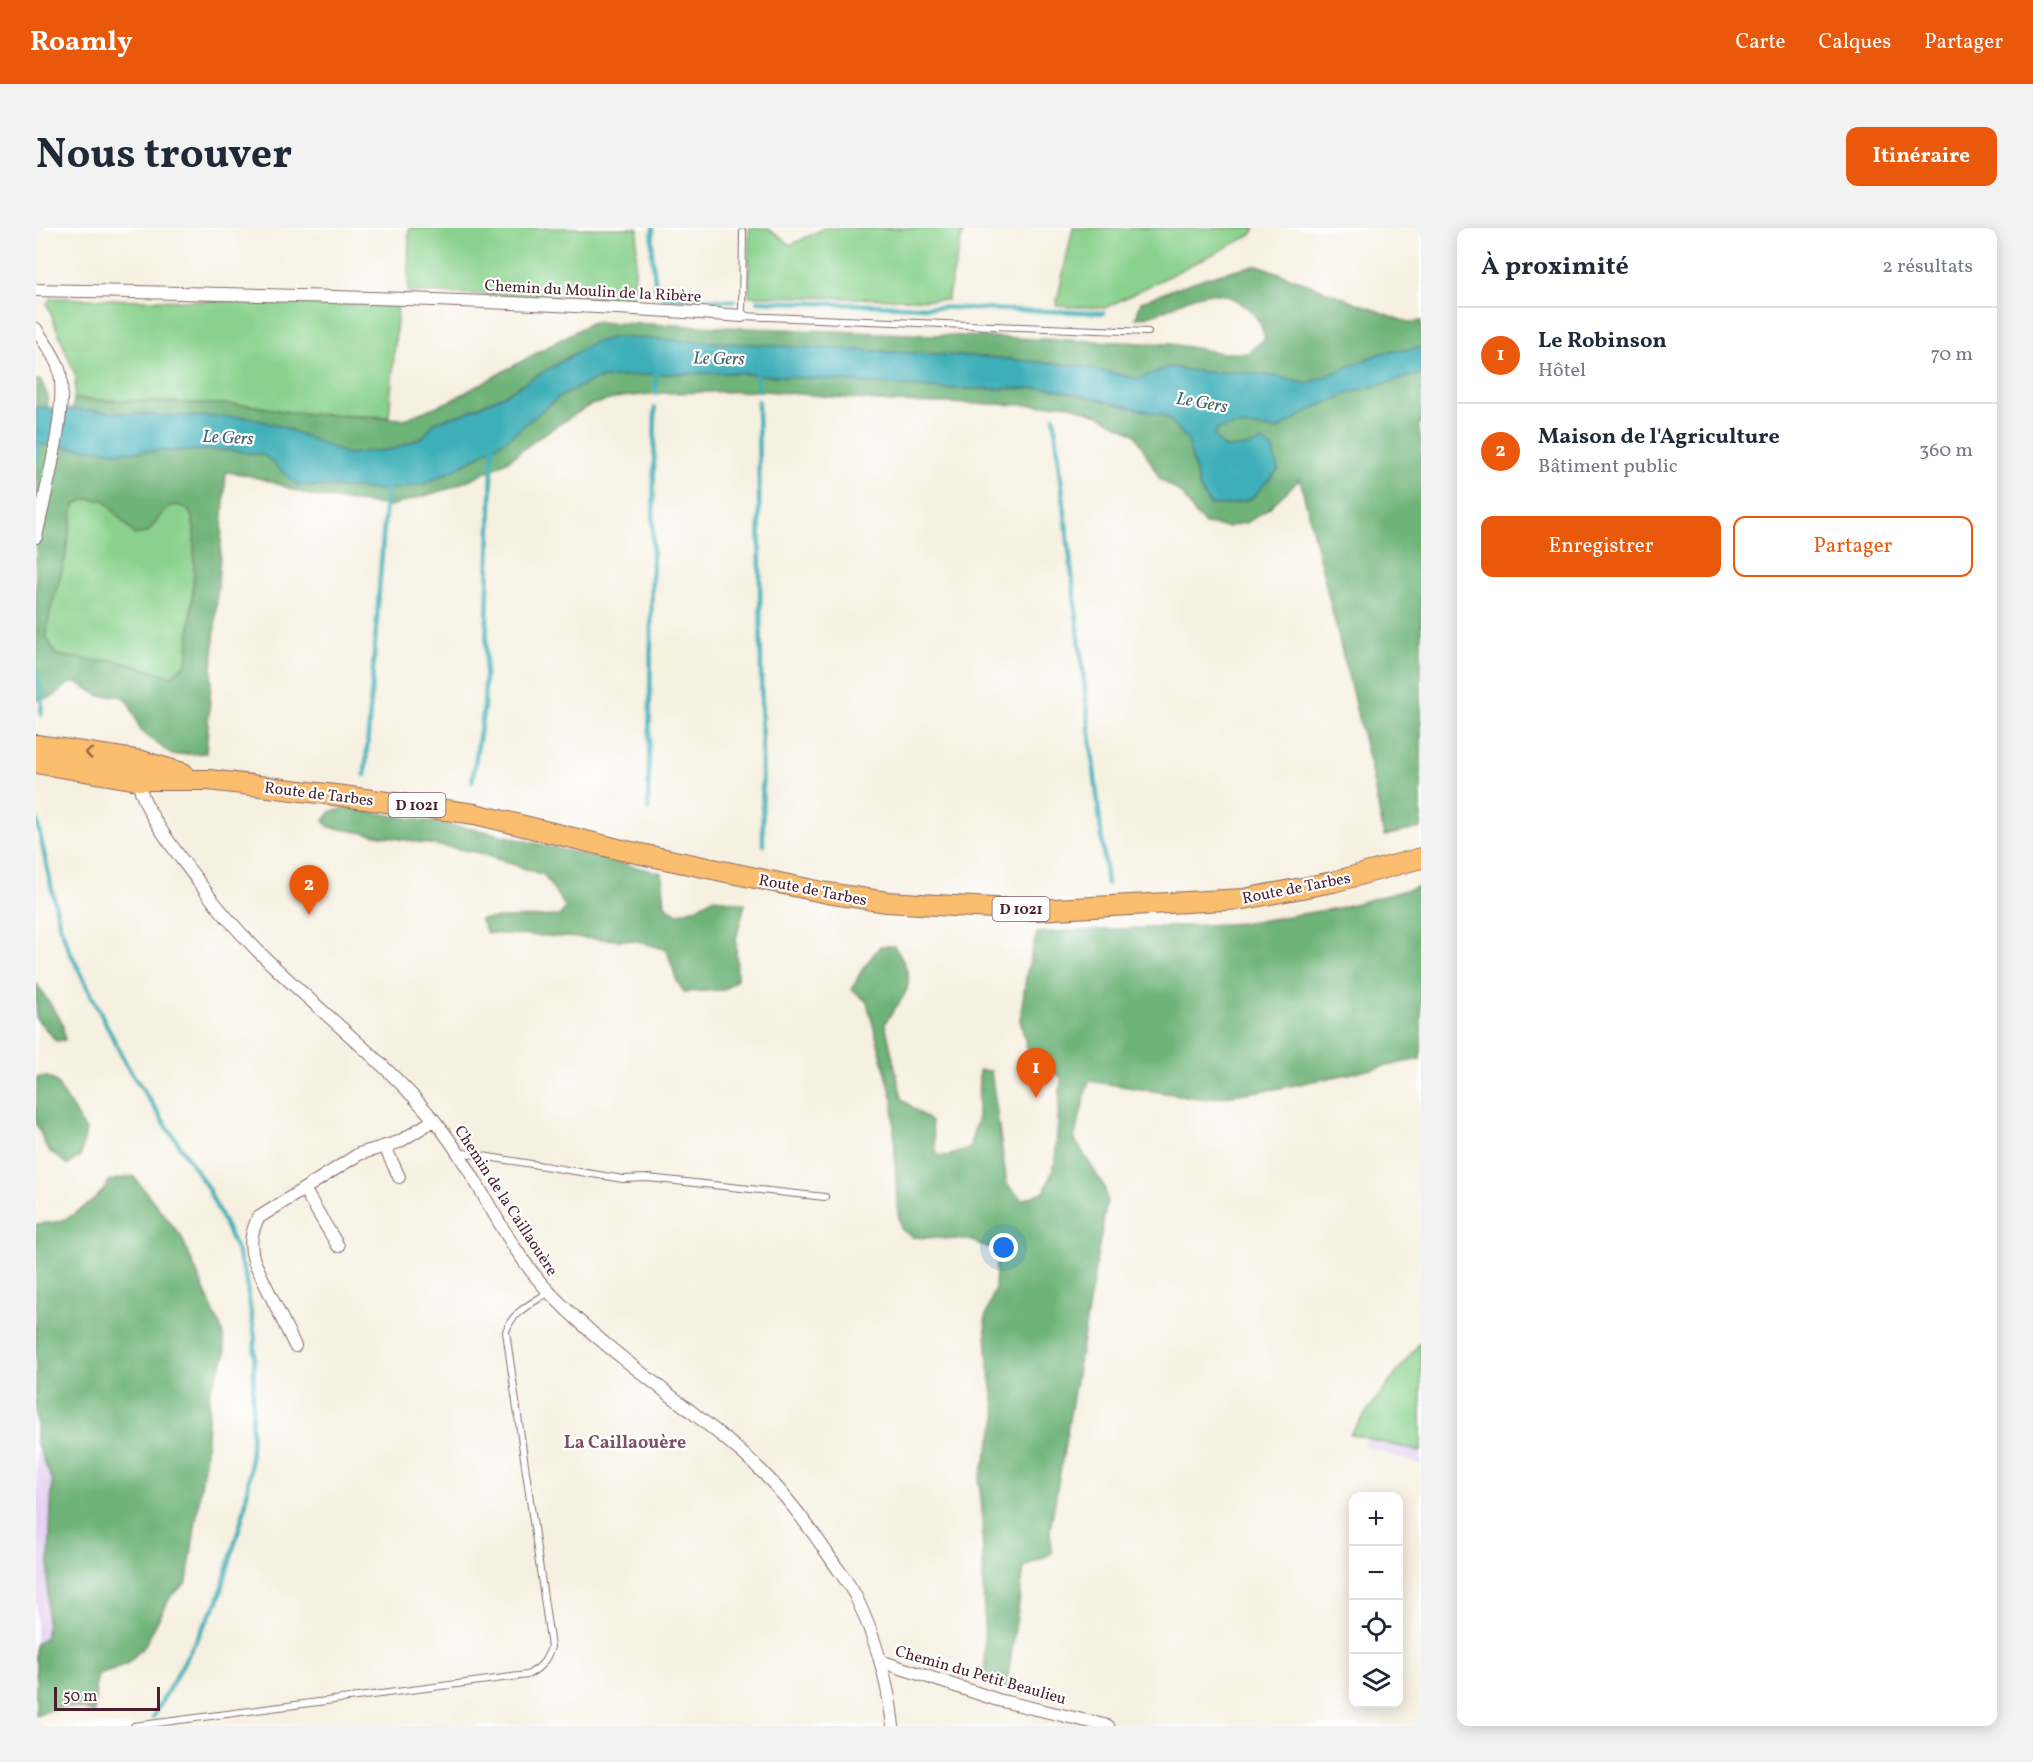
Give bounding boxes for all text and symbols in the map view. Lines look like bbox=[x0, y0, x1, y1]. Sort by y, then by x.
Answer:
text: Roamly bbox=[30, 23, 133, 62]
text: Carte bbox=[1735, 28, 1786, 57]
text: Calques bbox=[1819, 28, 1891, 57]
text: Partager bbox=[1924, 28, 2003, 57]
text: Nous trouver bbox=[36, 127, 292, 186]
button: Itinéraire bbox=[1846, 127, 1997, 186]
text: À proximité bbox=[1481, 249, 1629, 285]
text: 2 résultats bbox=[1882, 253, 1973, 281]
street label: Chemin du Moulin de la Ribère bbox=[484, 275, 702, 309]
text: Le Robinson bbox=[1538, 326, 1667, 357]
text: 1 bbox=[1496, 341, 1505, 369]
text: 70 m bbox=[1930, 341, 1973, 369]
water label: Le Gers bbox=[693, 347, 745, 372]
text: Hôtel bbox=[1538, 357, 1586, 385]
water label: Le Gers bbox=[1174, 387, 1230, 420]
text: Maison de l'Agriculture bbox=[1538, 422, 1780, 453]
water label: Le Gers bbox=[201, 425, 255, 452]
text: 2 bbox=[1495, 437, 1506, 465]
text: 360 m bbox=[1919, 437, 1973, 465]
text: Bâtiment public bbox=[1538, 453, 1678, 481]
button: Enregistrer bbox=[1481, 516, 1721, 577]
button: Partager bbox=[1733, 516, 1973, 577]
one-way arrow bbox=[85, 747, 95, 760]
street label: Route de Tarbes bbox=[263, 777, 375, 813]
road number: D 1021 bbox=[388, 793, 446, 817]
pin: 2 bbox=[290, 866, 328, 915]
street label: Route de Tarbes bbox=[1240, 868, 1353, 910]
street label: Route de Tarbes bbox=[757, 870, 869, 912]
road number: D 1021 bbox=[992, 897, 1050, 921]
pin: 1 bbox=[1016, 1048, 1056, 1098]
street label: Chemin de la Caillaouère bbox=[448, 1122, 562, 1281]
your location bbox=[989, 1233, 1018, 1262]
district label: La Caillaouère bbox=[564, 1431, 686, 1456]
map controls bbox=[1349, 1492, 1403, 1708]
button: + bbox=[1349, 1492, 1403, 1546]
button: − bbox=[1349, 1546, 1403, 1600]
button: locate bbox=[1349, 1600, 1403, 1654]
street label: Chemin du Petit Beaulieu bbox=[892, 1641, 1069, 1711]
button: layers bbox=[1349, 1654, 1403, 1708]
scale bar bbox=[54, 1684, 160, 1712]
text: 50 m bbox=[63, 1686, 97, 1708]

